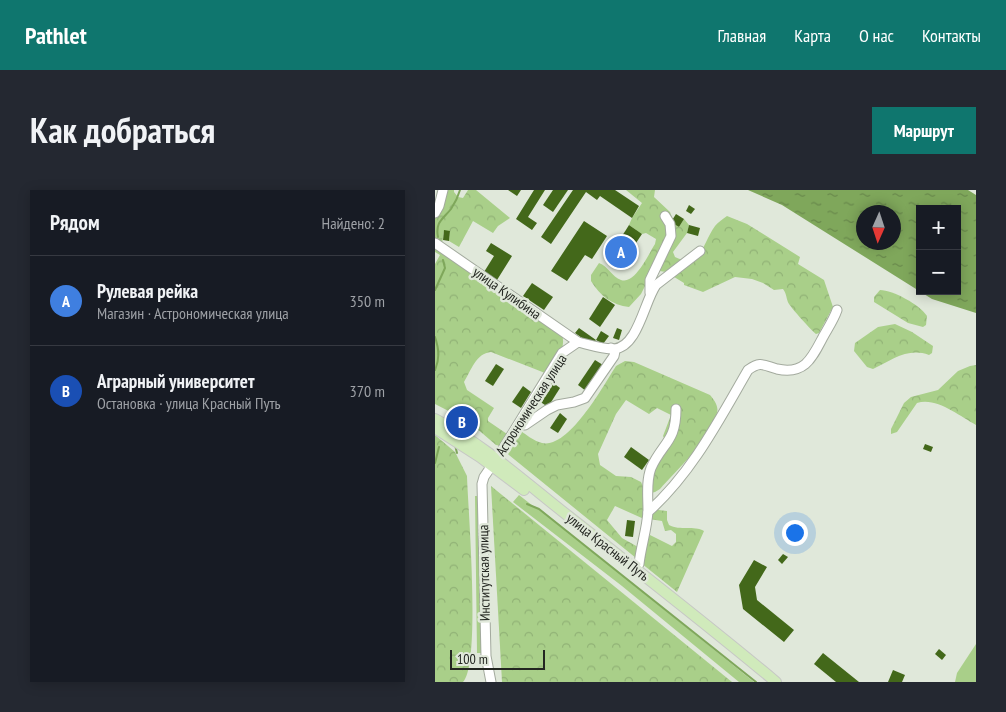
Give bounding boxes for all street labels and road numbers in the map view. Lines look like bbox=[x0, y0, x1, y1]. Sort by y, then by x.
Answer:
street label: улица Кулибина bbox=[469, 263, 545, 323]
street label: Астрономическая улица bbox=[491, 351, 571, 459]
street label: улица Красный Путь bbox=[563, 509, 653, 585]
street label: Институтская улица bbox=[474, 525, 494, 621]

